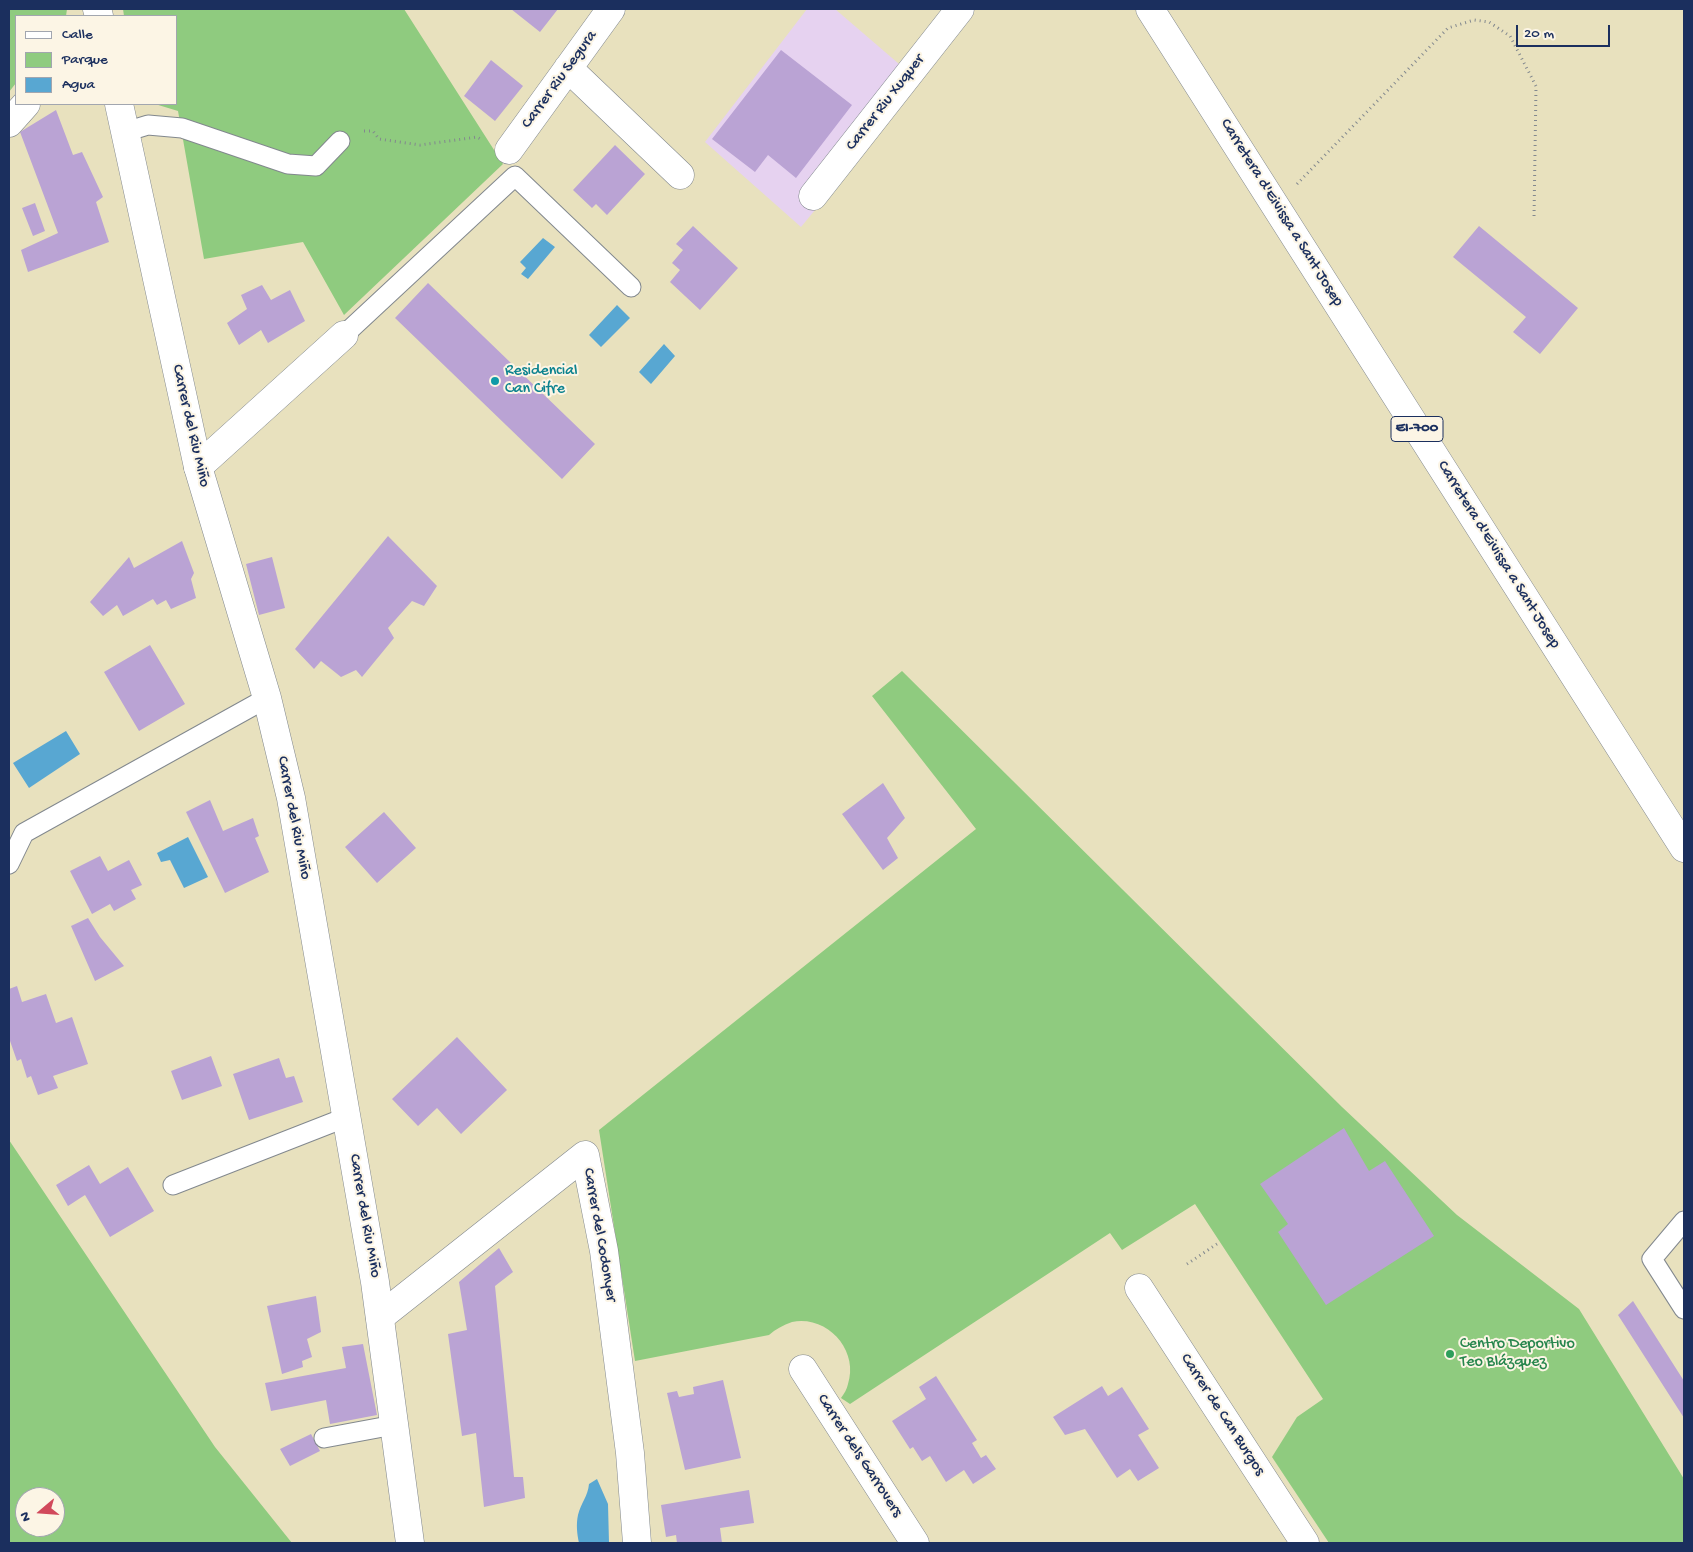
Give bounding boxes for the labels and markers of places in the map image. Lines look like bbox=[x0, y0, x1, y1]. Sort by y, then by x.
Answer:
place label: Residencial Can Cifre bbox=[505, 362, 578, 400]
marker: Residencial Can Cifre bbox=[489, 375, 501, 387]
place label: Centro Deportivo Teo Blázquez bbox=[1460, 1335, 1575, 1373]
marker: Centro Deportivo Teo Blázquez bbox=[1444, 1348, 1456, 1360]

